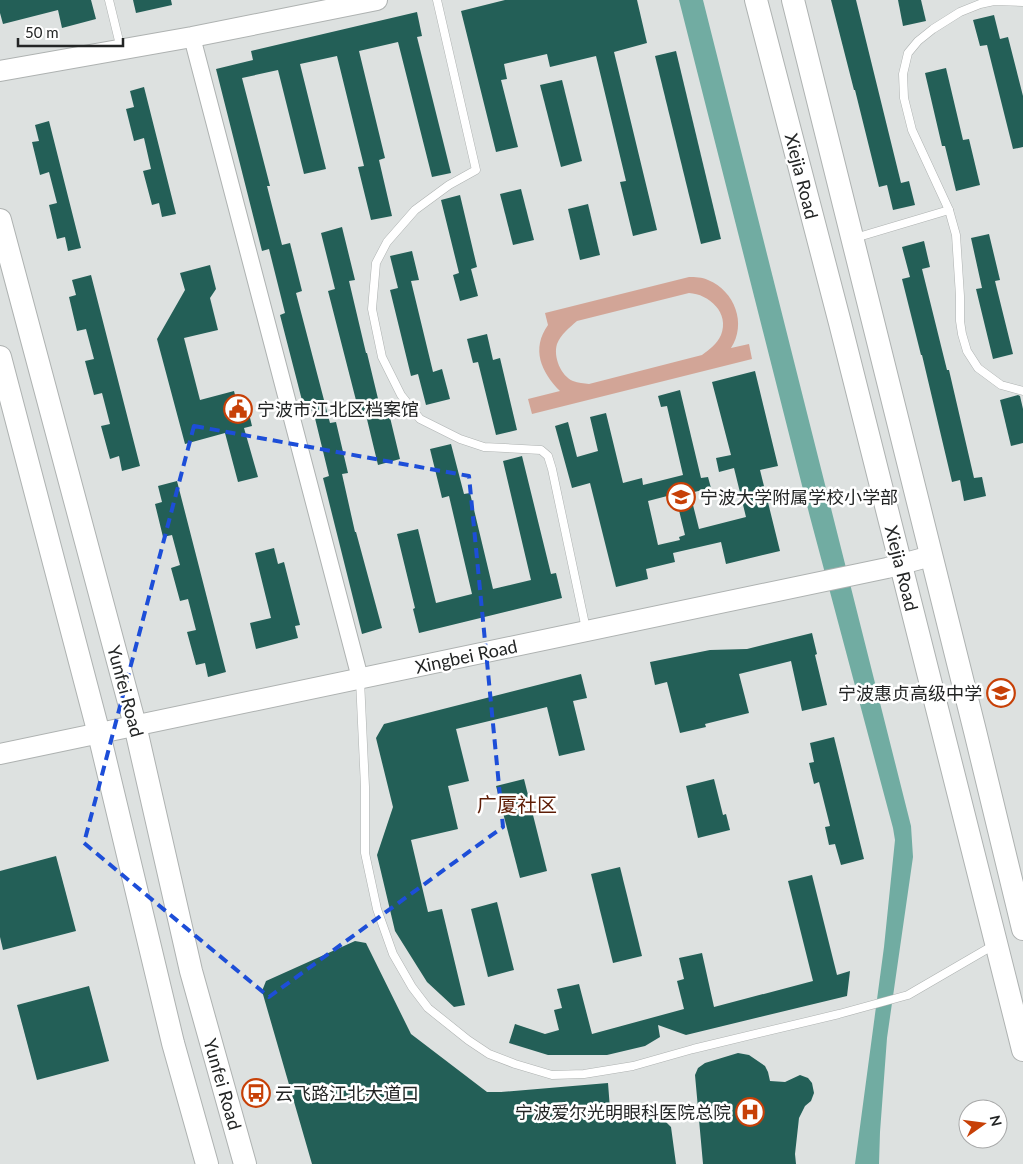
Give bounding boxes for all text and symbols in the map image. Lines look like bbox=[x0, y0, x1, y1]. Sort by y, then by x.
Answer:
scale bar bbox=[18, 15, 122, 47]
text: 50 m bbox=[25, 23, 59, 41]
street label: Xiejia Road bbox=[781, 131, 823, 221]
public building icon: 宁波市江北区档案馆 bbox=[223, 394, 253, 424]
place label: 宁波市江北区档案馆 bbox=[257, 398, 419, 420]
school or university icon: 宁波大学附属学校小学部 bbox=[666, 482, 696, 512]
place label: 宁波大学附属学校小学部 bbox=[700, 486, 898, 508]
street label: Xiejia Road bbox=[881, 523, 923, 613]
street label: Xingbei Road bbox=[413, 634, 519, 678]
street label: Yunfei Road bbox=[103, 643, 149, 739]
school or university icon: 宁波惠贞高级中学 bbox=[986, 678, 1016, 708]
place label: 宁波惠贞高级中学 bbox=[838, 682, 982, 704]
district label: 广厦社区 bbox=[477, 792, 557, 816]
street label: Yunfei Road bbox=[199, 1036, 247, 1132]
bus stop icon: 云飞路江北大道口 bbox=[241, 1078, 271, 1108]
place label: 云飞路江北大道口 bbox=[275, 1082, 419, 1104]
hospital icon: 宁波爱尔光明眼科医院总院 bbox=[735, 1097, 765, 1127]
north arrow bbox=[958, 1099, 1008, 1149]
place label: 宁波爱尔光明眼科医院总院 bbox=[515, 1101, 731, 1123]
text: N bbox=[987, 1113, 1006, 1128]

